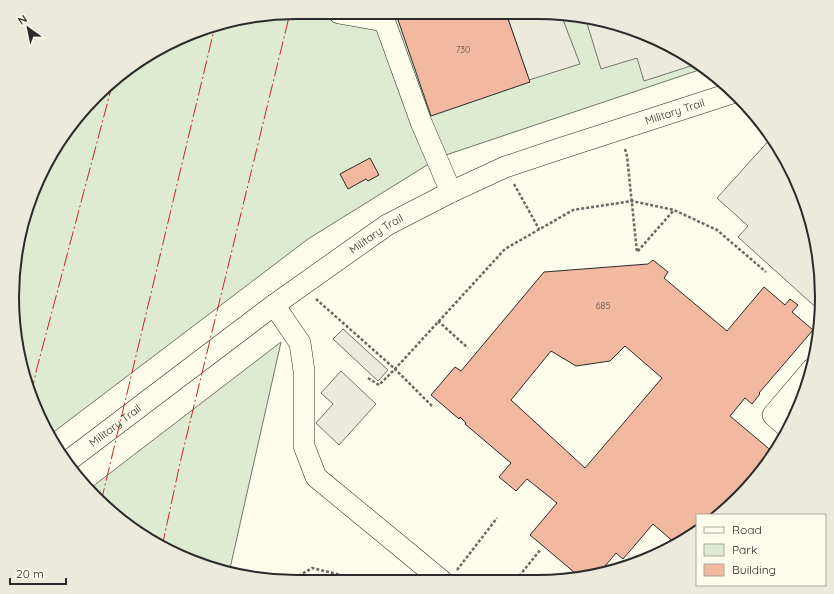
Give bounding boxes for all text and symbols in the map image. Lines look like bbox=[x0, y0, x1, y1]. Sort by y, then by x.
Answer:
north arrow bbox=[8, 8, 48, 48]
text: N bbox=[15, 12, 30, 28]
house number: 730 bbox=[456, 44, 470, 55]
street label: Military Trail bbox=[643, 95, 706, 128]
street label: Military Trail bbox=[346, 211, 405, 257]
house number: 685 bbox=[596, 300, 610, 311]
street label: Military Trail bbox=[86, 401, 144, 450]
legend bbox=[696, 514, 826, 586]
text: Road bbox=[732, 522, 762, 537]
text: Park bbox=[732, 542, 757, 557]
scale bar bbox=[10, 560, 66, 586]
text: Building bbox=[732, 562, 776, 577]
text: 20 m bbox=[16, 566, 44, 581]

